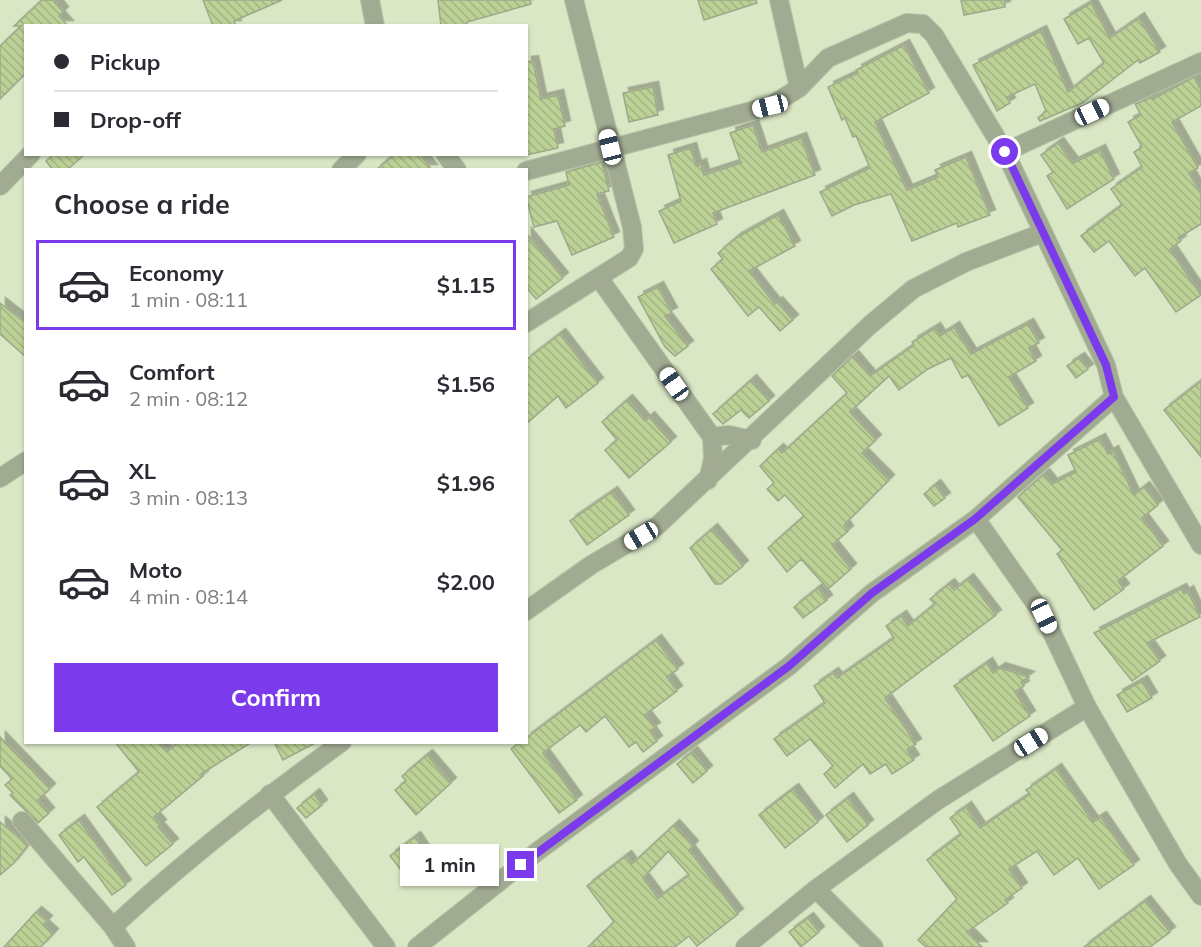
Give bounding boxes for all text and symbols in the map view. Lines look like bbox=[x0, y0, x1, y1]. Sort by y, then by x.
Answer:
text: Pickup bbox=[90, 48, 160, 76]
car bbox=[750, 93, 790, 119]
car bbox=[1072, 96, 1112, 128]
text: Drop-off bbox=[90, 106, 181, 134]
car bbox=[597, 127, 623, 167]
route start bbox=[991, 138, 1018, 165]
text: Choose a ride bbox=[54, 187, 230, 221]
icon: car bbox=[57, 258, 111, 312]
text: Economy bbox=[129, 259, 224, 287]
text: $1.15 bbox=[437, 271, 495, 299]
text: 1 min · 08:11 bbox=[129, 287, 248, 312]
icon: car bbox=[57, 357, 111, 411]
text: Comfort bbox=[129, 358, 215, 386]
car bbox=[656, 364, 692, 404]
text: $1.56 bbox=[437, 370, 495, 398]
text: 2 min · 08:12 bbox=[129, 386, 248, 411]
icon: car bbox=[57, 456, 111, 510]
text: XL bbox=[129, 457, 156, 485]
text: $1.96 bbox=[437, 469, 495, 497]
text: 3 min · 08:13 bbox=[129, 485, 248, 510]
car bbox=[621, 519, 661, 553]
icon: car bbox=[57, 555, 111, 609]
text: Moto bbox=[129, 556, 182, 584]
text: $2.00 bbox=[437, 568, 495, 596]
text: 4 min · 08:14 bbox=[129, 584, 248, 609]
car bbox=[1028, 596, 1060, 636]
button: Confirm bbox=[54, 663, 498, 732]
car bbox=[1011, 725, 1051, 759]
callout: 1 min bbox=[401, 844, 500, 886]
route end bbox=[507, 851, 534, 878]
text: 1 min bbox=[423, 852, 476, 877]

